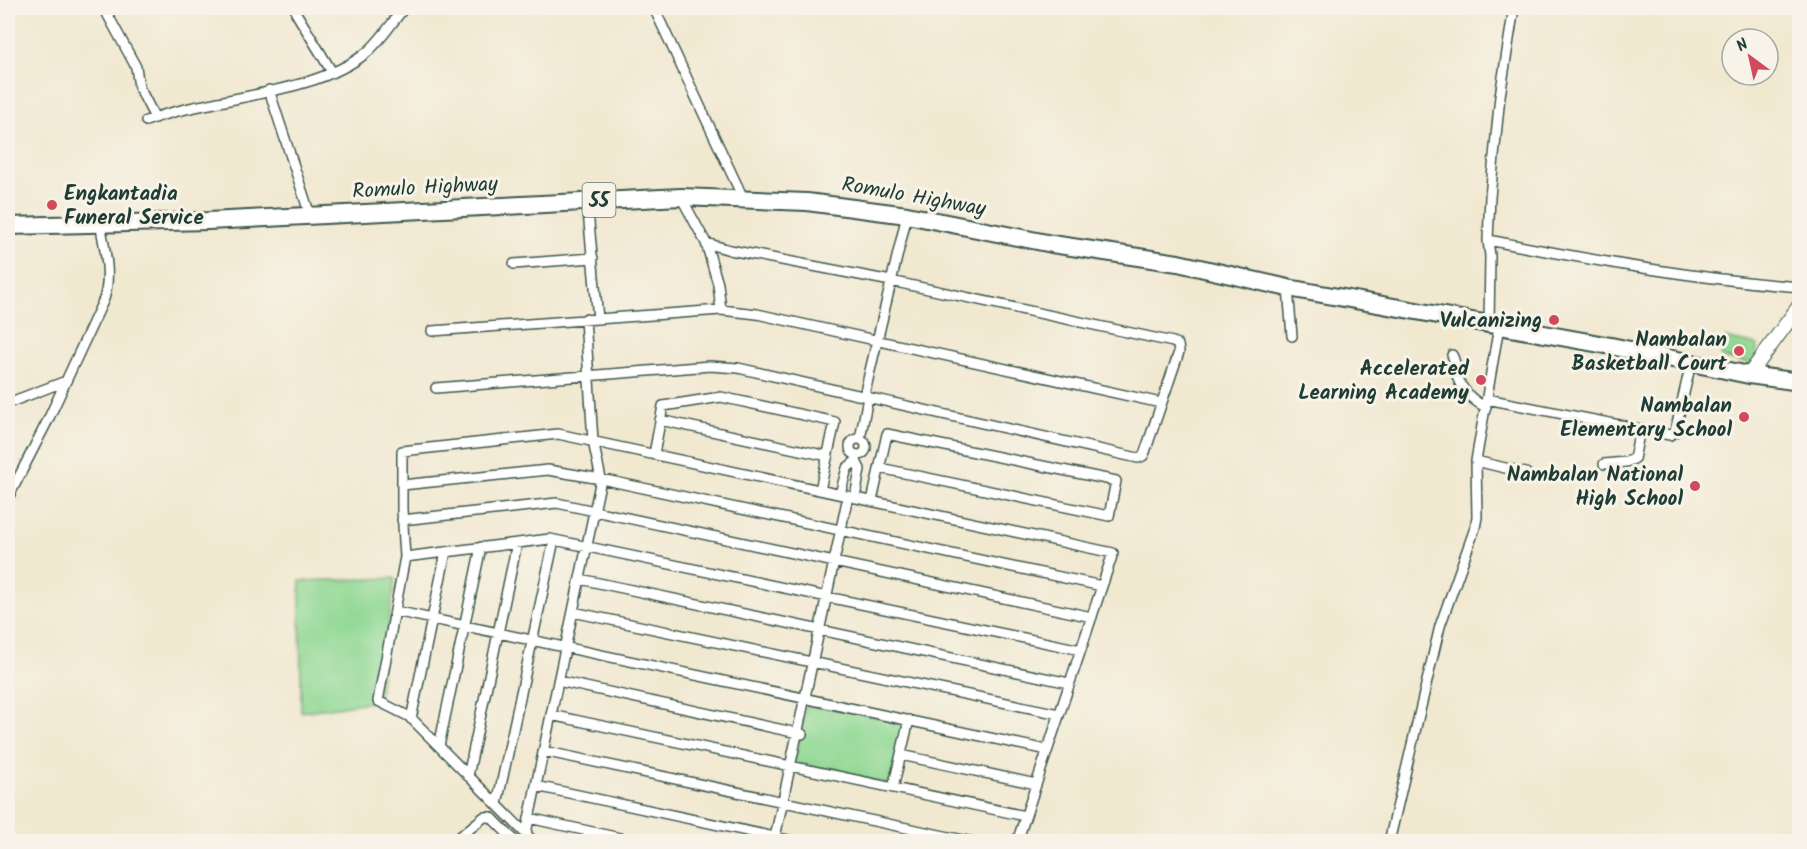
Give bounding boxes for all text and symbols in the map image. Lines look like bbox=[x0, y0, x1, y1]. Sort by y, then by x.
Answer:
north arrow bbox=[1720, 27, 1780, 87]
text: N bbox=[1732, 32, 1754, 59]
street label: Romulo Highway bbox=[351, 168, 499, 209]
street label: Romulo Highway bbox=[839, 169, 989, 226]
place label: Engkantadia Funeral Service bbox=[64, 178, 204, 235]
road number: 55 bbox=[582, 183, 616, 217]
marker: Engkantadia Funeral Service bbox=[45, 198, 59, 212]
place label: Vulcanizing bbox=[1440, 305, 1542, 338]
marker: Vulcanizing bbox=[1547, 313, 1561, 327]
place label: Nambalan Basketball Court bbox=[1572, 324, 1728, 381]
marker: Nambalan Basketball Court bbox=[1732, 344, 1746, 358]
place label: Accelerated Learning Academy bbox=[1298, 353, 1470, 410]
marker: Accelerated Learning Academy bbox=[1474, 373, 1488, 387]
place label: Nambalan Elementary School bbox=[1560, 390, 1732, 447]
marker: Nambalan Elementary School bbox=[1737, 410, 1751, 424]
place label: Nambalan National High School bbox=[1507, 459, 1683, 516]
marker: Nambalan National High School bbox=[1688, 479, 1702, 493]

